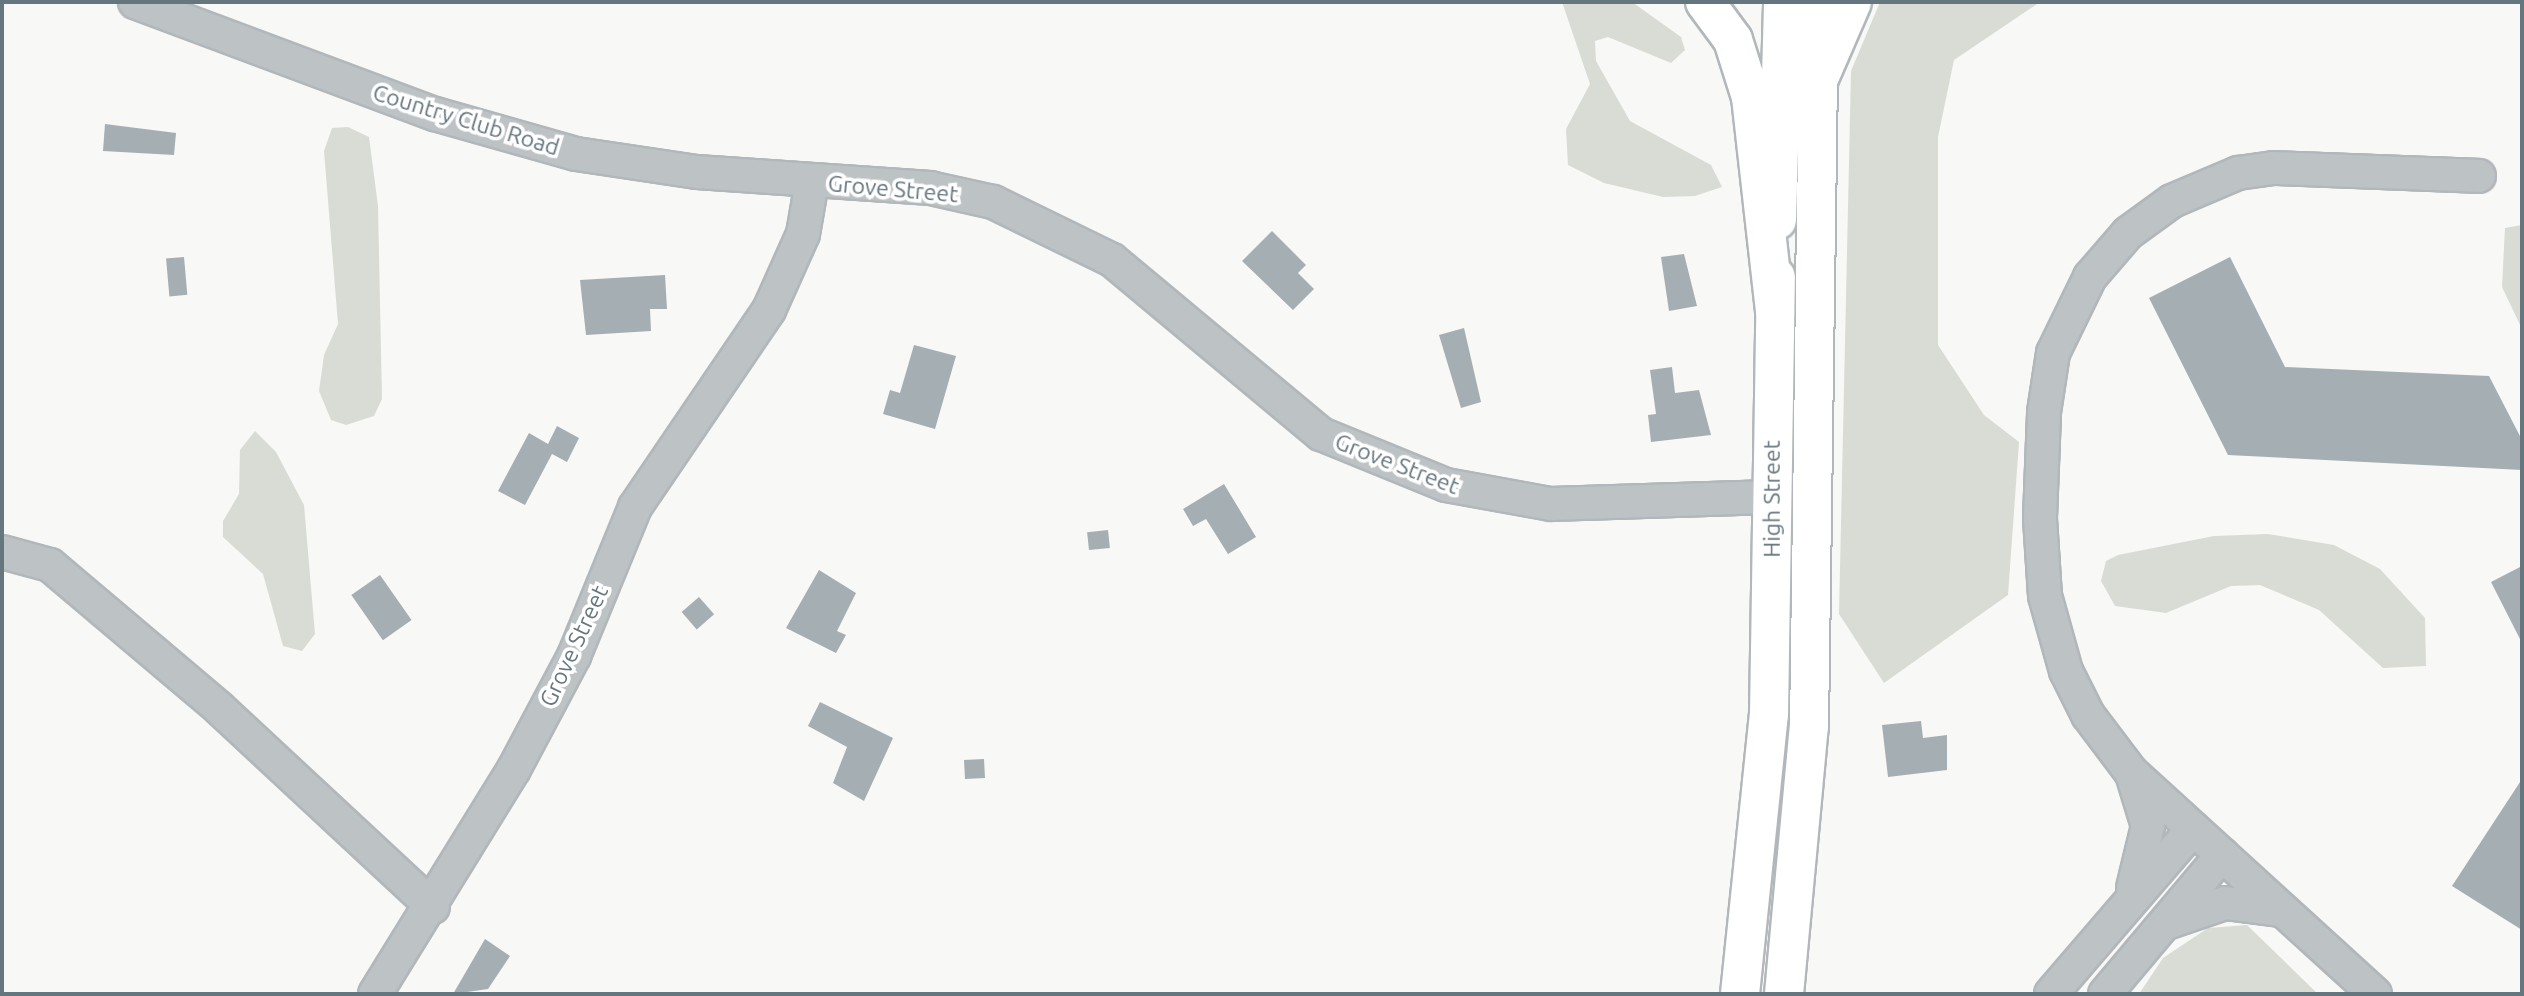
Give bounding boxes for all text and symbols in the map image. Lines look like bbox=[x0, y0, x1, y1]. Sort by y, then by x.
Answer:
street label: Country Club Road bbox=[369, 79, 563, 161]
street label: Grove Street bbox=[827, 170, 959, 208]
street label: Grove Street bbox=[1331, 428, 1463, 500]
street label: High Street bbox=[1758, 440, 1786, 558]
street label: Grove Street bbox=[534, 581, 614, 711]

